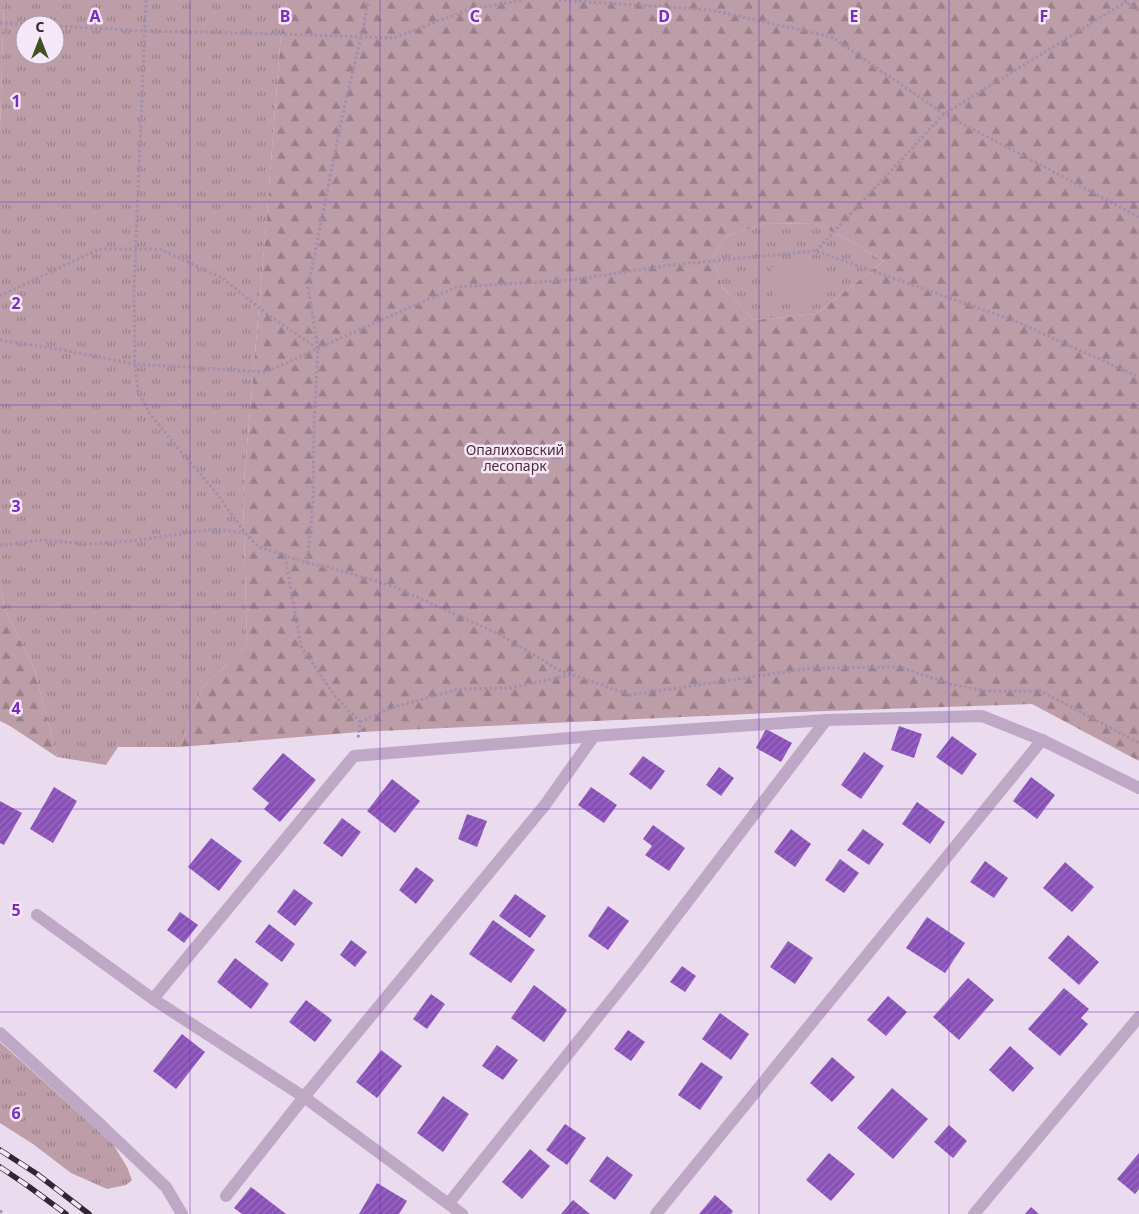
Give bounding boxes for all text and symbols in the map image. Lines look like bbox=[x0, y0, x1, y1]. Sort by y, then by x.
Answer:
text: A bbox=[89, 5, 101, 27]
text: B bbox=[280, 5, 290, 27]
text: C bbox=[470, 5, 480, 27]
text: D bbox=[658, 5, 670, 27]
text: E bbox=[850, 5, 859, 27]
text: F bbox=[1040, 5, 1048, 27]
north arrow bbox=[15, 15, 65, 65]
text: С bbox=[35, 17, 45, 36]
text: 1 bbox=[11, 90, 21, 112]
text: 2 bbox=[11, 292, 21, 314]
park label: Опалиховский лесопарк bbox=[466, 440, 564, 475]
text: 3 bbox=[11, 495, 21, 517]
text: 4 bbox=[11, 697, 21, 719]
text: 5 bbox=[11, 899, 21, 921]
text: 6 bbox=[11, 1102, 21, 1124]

